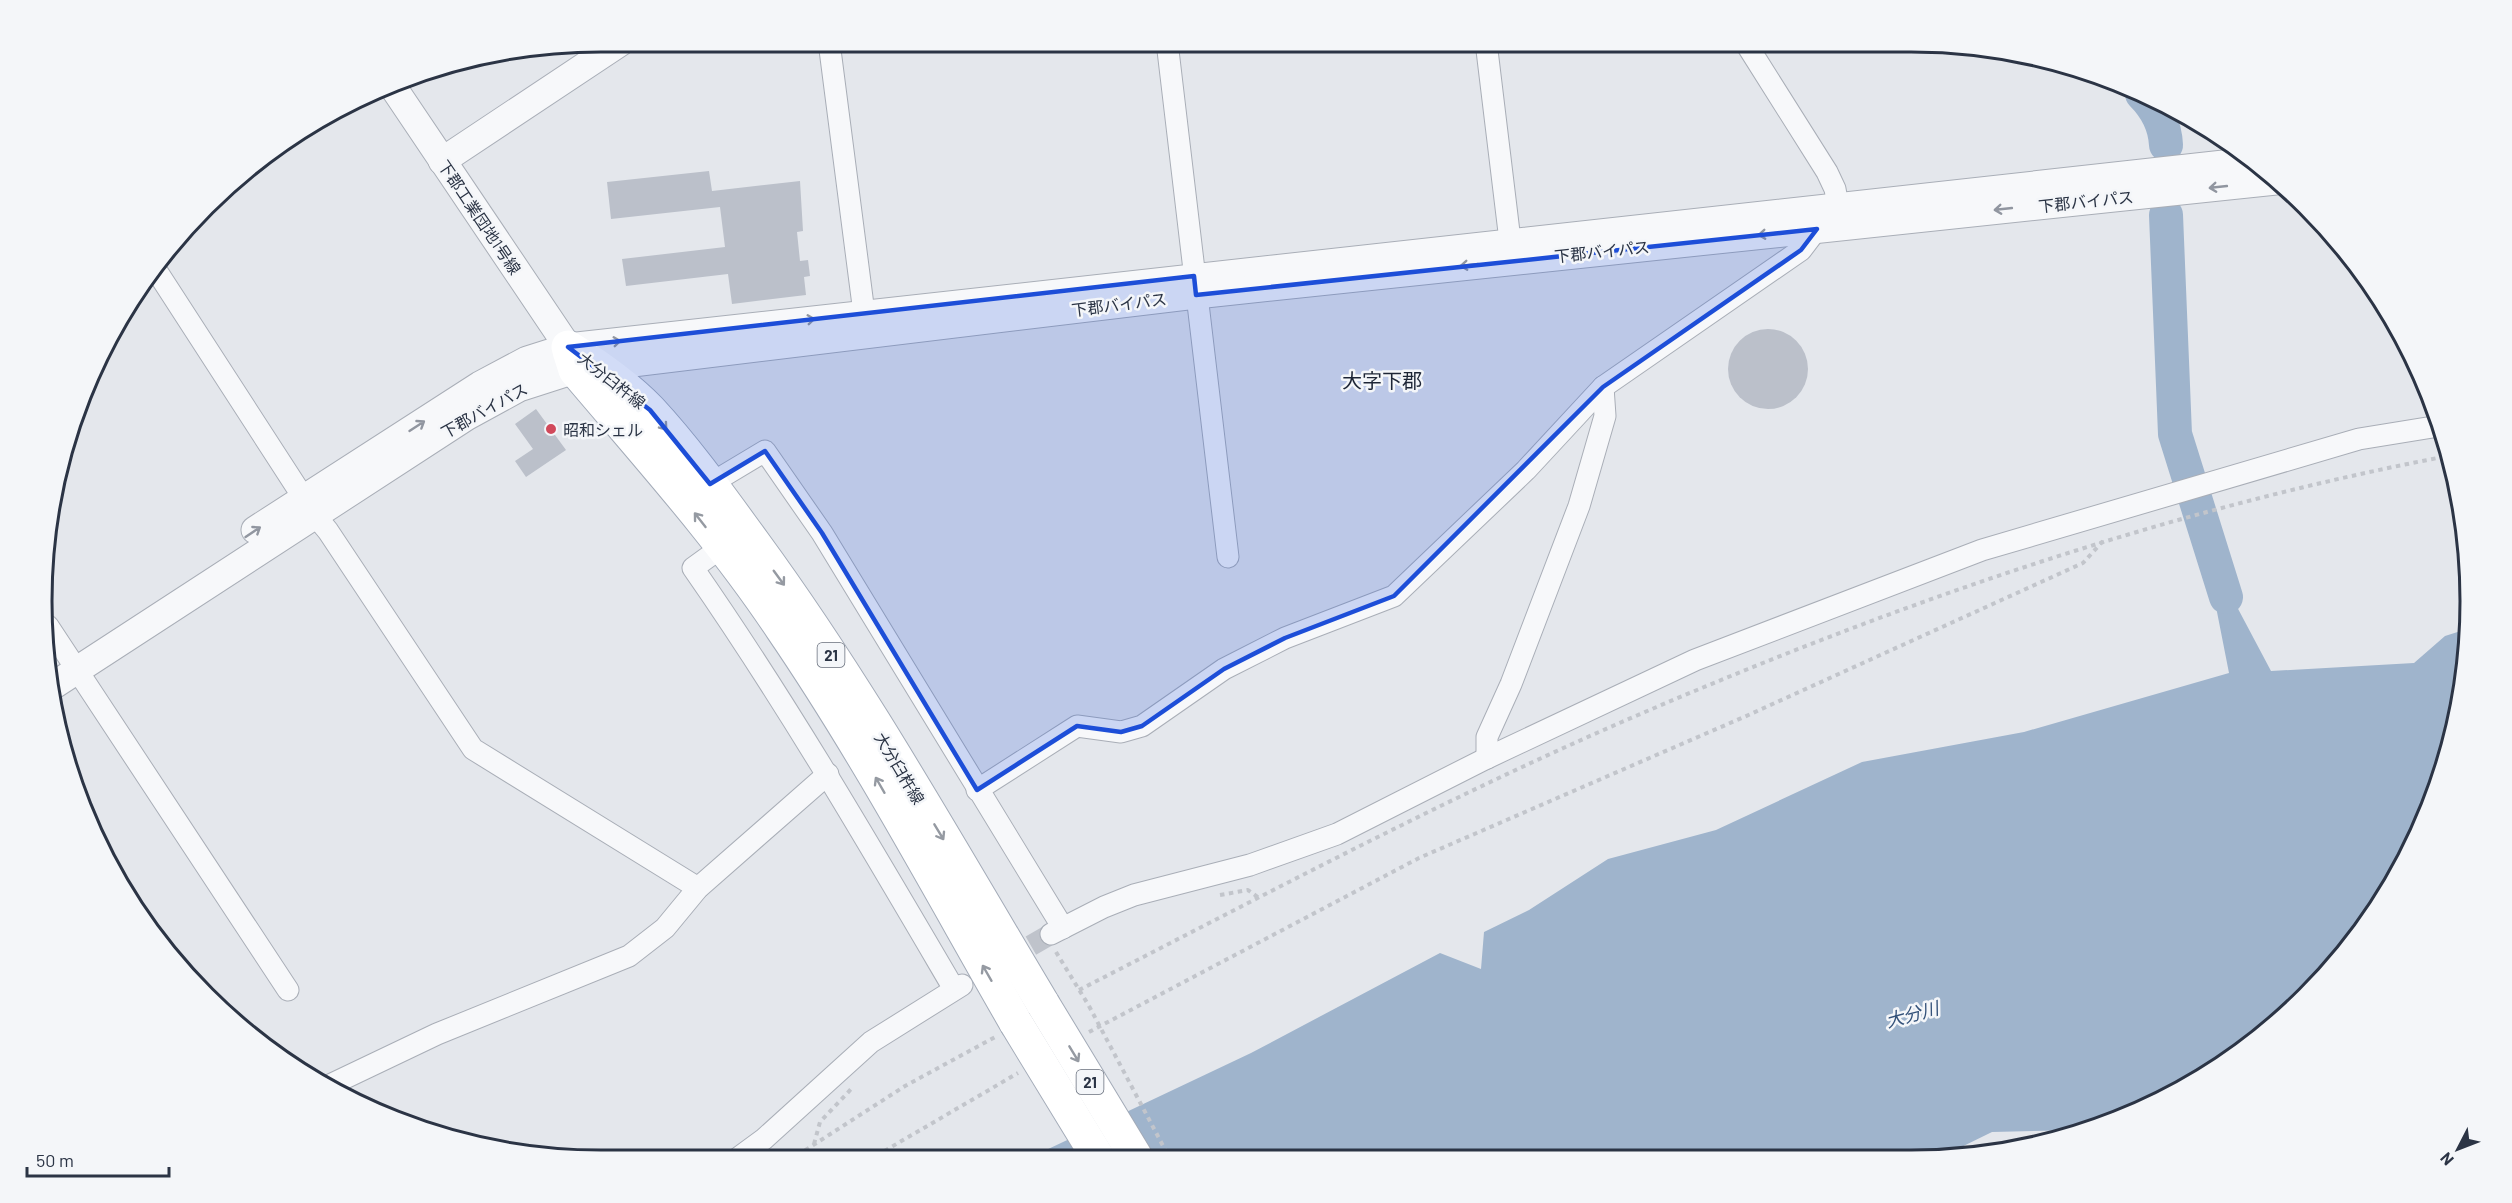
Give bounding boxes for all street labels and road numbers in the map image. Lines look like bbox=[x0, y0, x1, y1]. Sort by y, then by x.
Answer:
street label: 下郡工業団地1号線 bbox=[435, 156, 525, 278]
street label: 下郡バイパス bbox=[2037, 187, 2135, 215]
street label: 下郡バイパス bbox=[1553, 237, 1651, 265]
street label: 下郡バイパス bbox=[1070, 289, 1168, 319]
street label: 大分臼杵線 bbox=[575, 348, 649, 412]
street label: 下郡バイパス bbox=[438, 378, 530, 442]
road number: 21 bbox=[818, 643, 844, 667]
street label: 大分臼杵線 bbox=[871, 729, 929, 807]
road number: 21 bbox=[1076, 1070, 1104, 1094]

